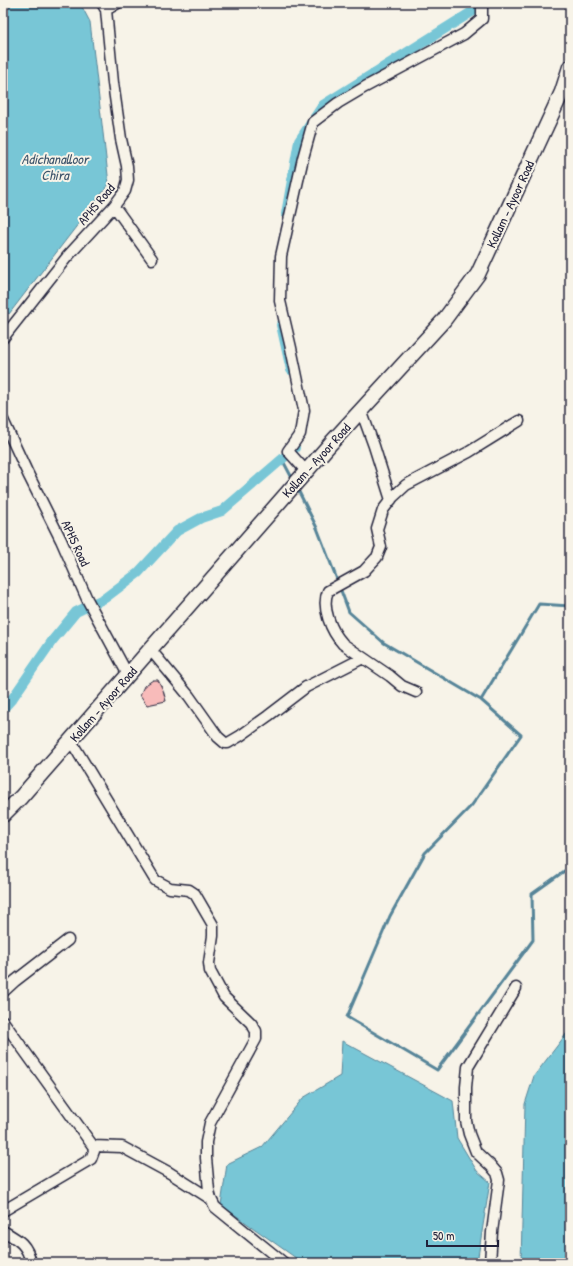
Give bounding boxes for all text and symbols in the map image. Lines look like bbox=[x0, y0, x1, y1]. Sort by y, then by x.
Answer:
water label: Adichanalloor Chira bbox=[22, 149, 90, 184]
street label: Kollam - Ayoor Road bbox=[482, 157, 538, 251]
street label: APHS Road bbox=[73, 179, 119, 229]
street label: Kollam - Ayoor Road bbox=[278, 419, 354, 501]
street label: APHS Road bbox=[57, 517, 95, 569]
street label: Kollam - Ayoor Road bbox=[65, 662, 141, 746]
scale bar bbox=[427, 1222, 498, 1248]
text: 50 m bbox=[433, 1227, 454, 1244]

